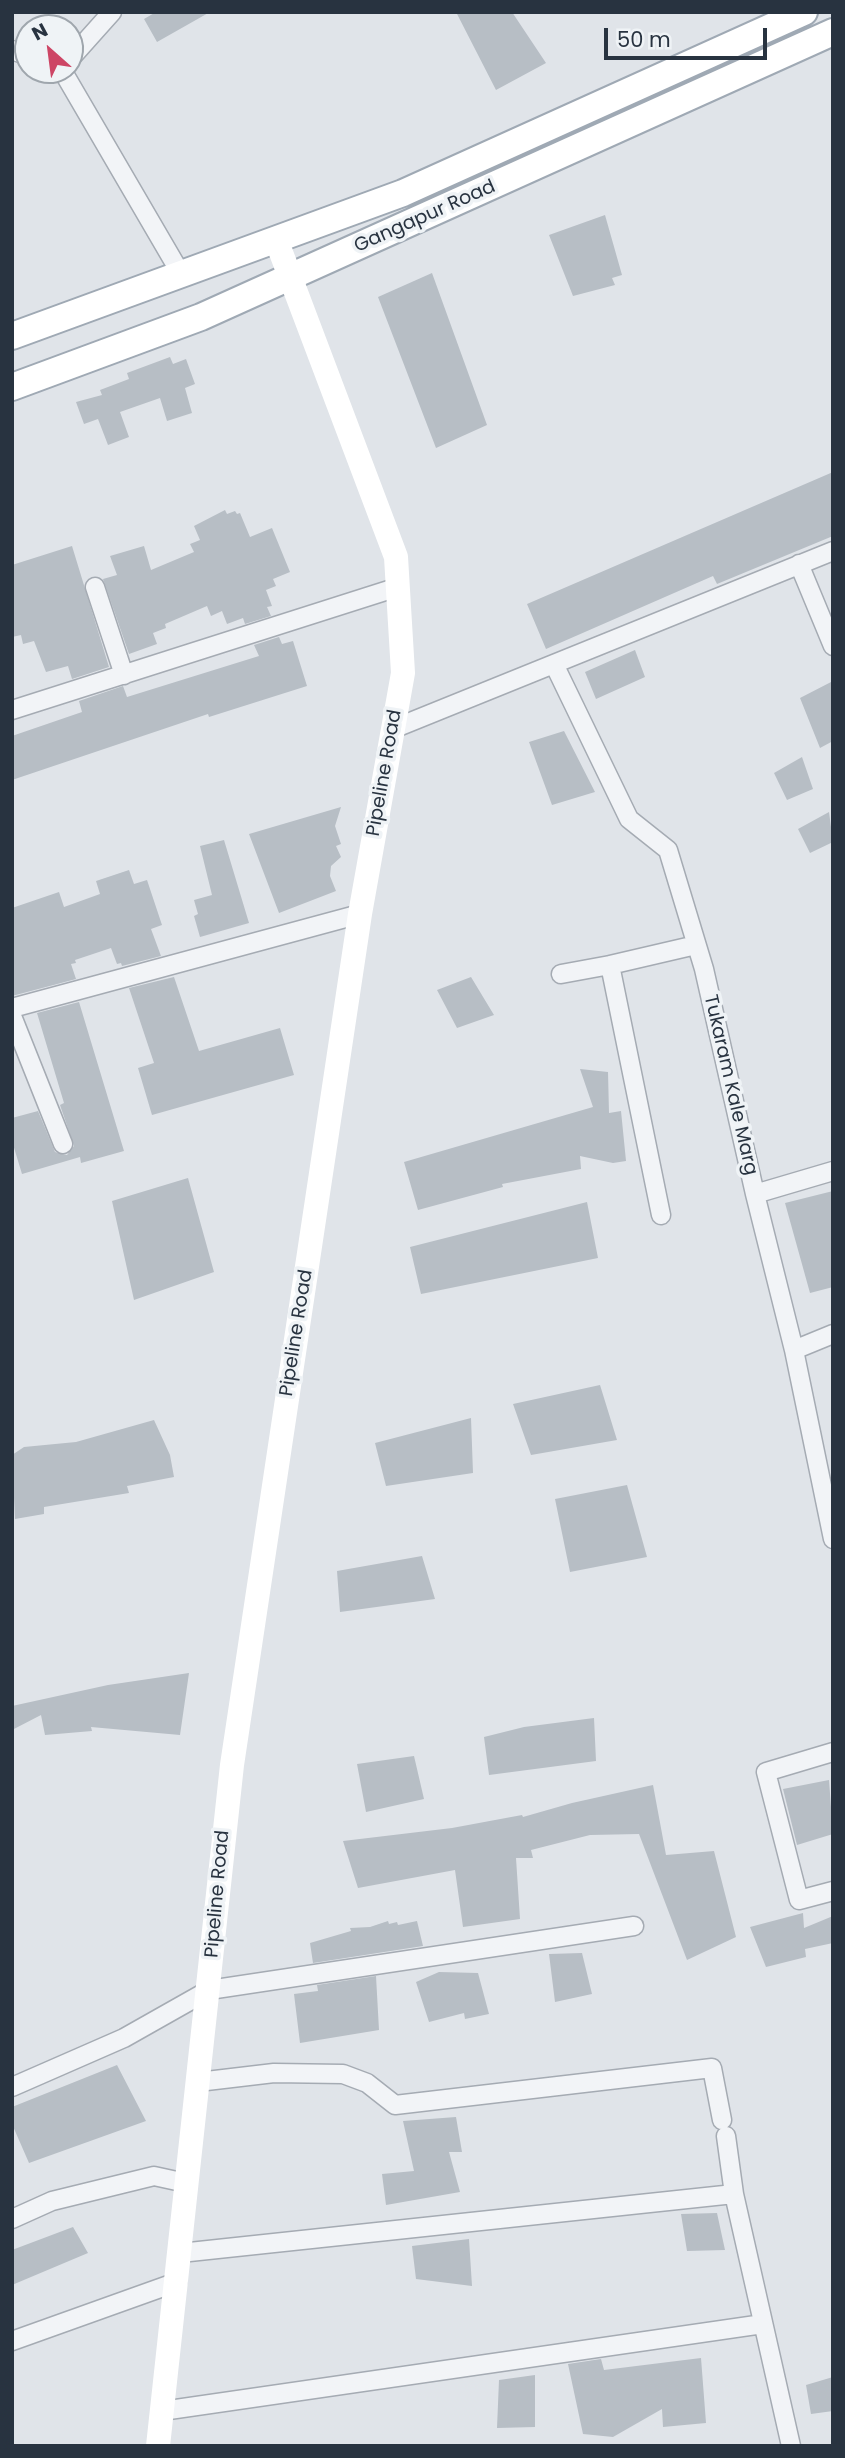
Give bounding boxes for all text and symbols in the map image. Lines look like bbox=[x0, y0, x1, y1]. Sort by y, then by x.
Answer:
north arrow bbox=[14, 14, 84, 84]
scale bar bbox=[607, 14, 770, 58]
text: N bbox=[27, 17, 52, 47]
text: 50 m bbox=[617, 25, 671, 54]
street label: Gangapur Road bbox=[351, 176, 499, 258]
street label: Pipeline Road bbox=[363, 708, 407, 838]
street label: Tukaram Kale Marg bbox=[698, 993, 762, 1177]
street label: Pipeline Road bbox=[276, 1268, 318, 1398]
street label: Pipeline Road bbox=[201, 1829, 235, 1959]

